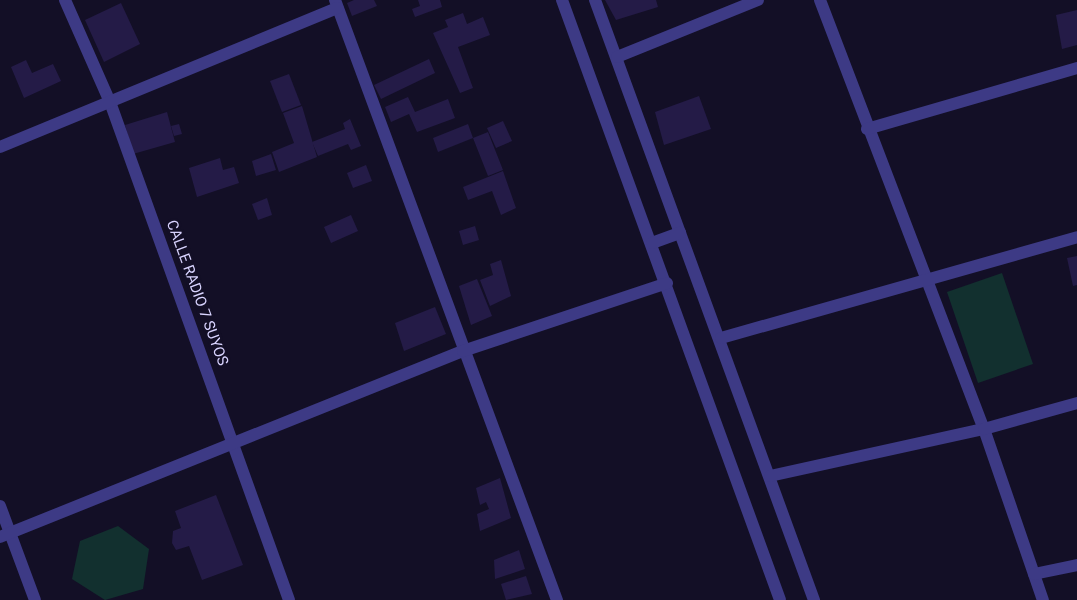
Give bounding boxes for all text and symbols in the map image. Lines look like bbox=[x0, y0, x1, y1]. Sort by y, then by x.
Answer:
street label: CALLE RADIO 7 SUYOS bbox=[162, 218, 232, 368]

